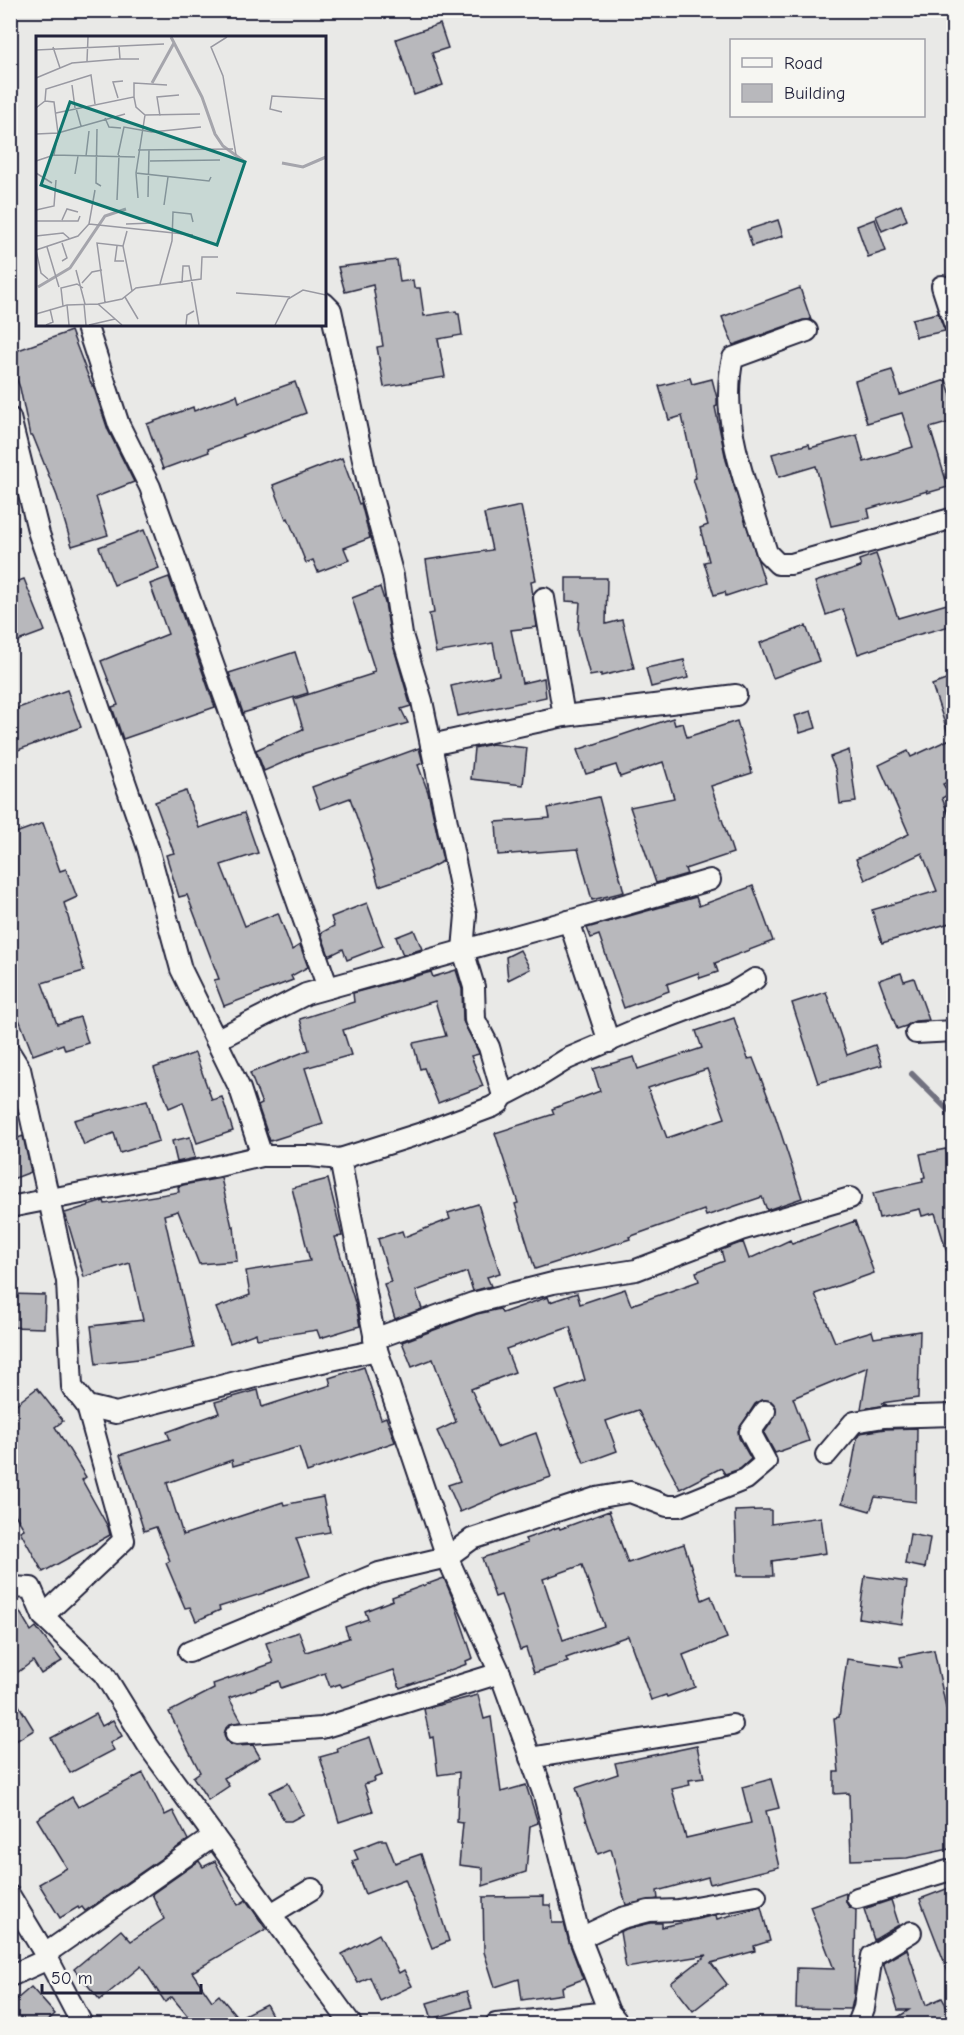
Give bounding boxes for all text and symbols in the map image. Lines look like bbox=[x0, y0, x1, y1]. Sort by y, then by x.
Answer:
inset map bbox=[36, 36, 326, 326]
legend bbox=[730, 39, 925, 117]
text: Road bbox=[784, 53, 823, 74]
text: Building bbox=[784, 83, 846, 104]
scale bar bbox=[42, 1957, 201, 1995]
text: 50 m bbox=[51, 1968, 93, 1989]

